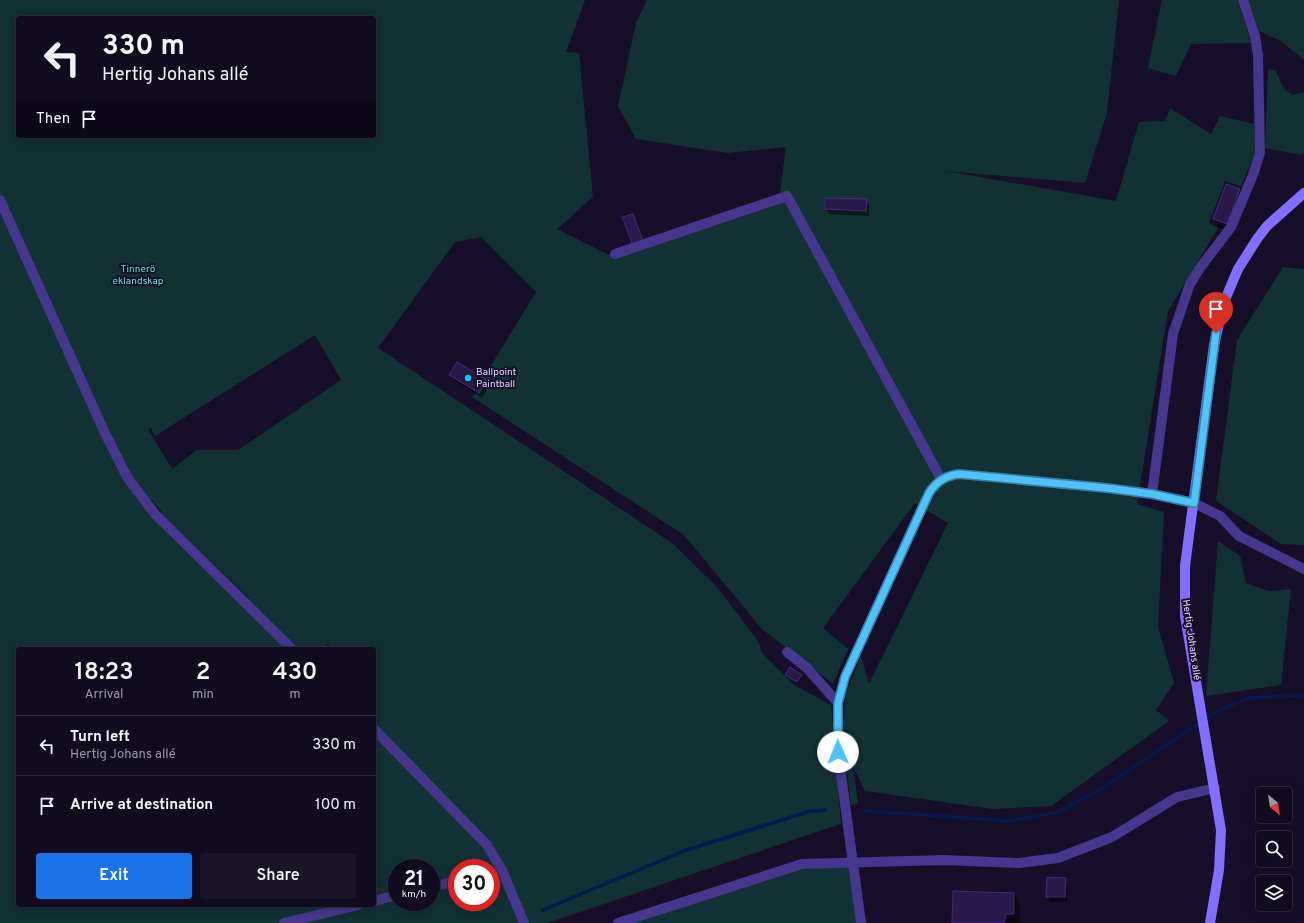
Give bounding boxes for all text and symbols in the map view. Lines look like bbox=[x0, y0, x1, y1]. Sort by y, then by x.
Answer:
text: 330 m bbox=[102, 29, 185, 65]
icon: left bbox=[36, 32, 88, 84]
text: Hertig Johans allé bbox=[102, 64, 248, 87]
icon: arrive bbox=[78, 108, 100, 130]
text: Then bbox=[36, 110, 70, 129]
park label: Tinnerö eklandskap bbox=[113, 263, 164, 288]
pin bbox=[1199, 292, 1233, 333]
icon: arrive bbox=[1205, 298, 1227, 320]
place label: Ballpoint Paintball bbox=[476, 366, 517, 391]
marker: Ballpoint Paintball bbox=[463, 373, 473, 383]
street label: Hertig Johans allé bbox=[1179, 599, 1203, 681]
text: 18:23 bbox=[75, 658, 134, 688]
text: 2 bbox=[196, 658, 210, 688]
text: 430 bbox=[272, 658, 317, 688]
text: Arrival bbox=[85, 687, 123, 703]
text: min bbox=[192, 687, 214, 703]
text: m bbox=[289, 687, 300, 703]
text: Turn left bbox=[70, 728, 130, 747]
position arrow bbox=[817, 731, 859, 773]
icon: left bbox=[36, 735, 58, 757]
text: 330 m bbox=[312, 736, 356, 755]
text: Hertig Johans allé bbox=[70, 747, 176, 763]
north arrow bbox=[1256, 787, 1292, 823]
map controls bbox=[1256, 787, 1292, 911]
icon: arrive bbox=[36, 795, 58, 817]
text: Arrive at destination bbox=[70, 796, 213, 815]
text: 100 m bbox=[315, 796, 356, 815]
button: search bbox=[1256, 831, 1292, 867]
button: Exit bbox=[36, 853, 192, 899]
button: Share bbox=[200, 853, 356, 899]
speed limit sign: 30 bbox=[448, 859, 500, 911]
text: 21 bbox=[404, 867, 424, 893]
button: layers bbox=[1256, 875, 1292, 911]
text: km/h bbox=[402, 888, 426, 901]

